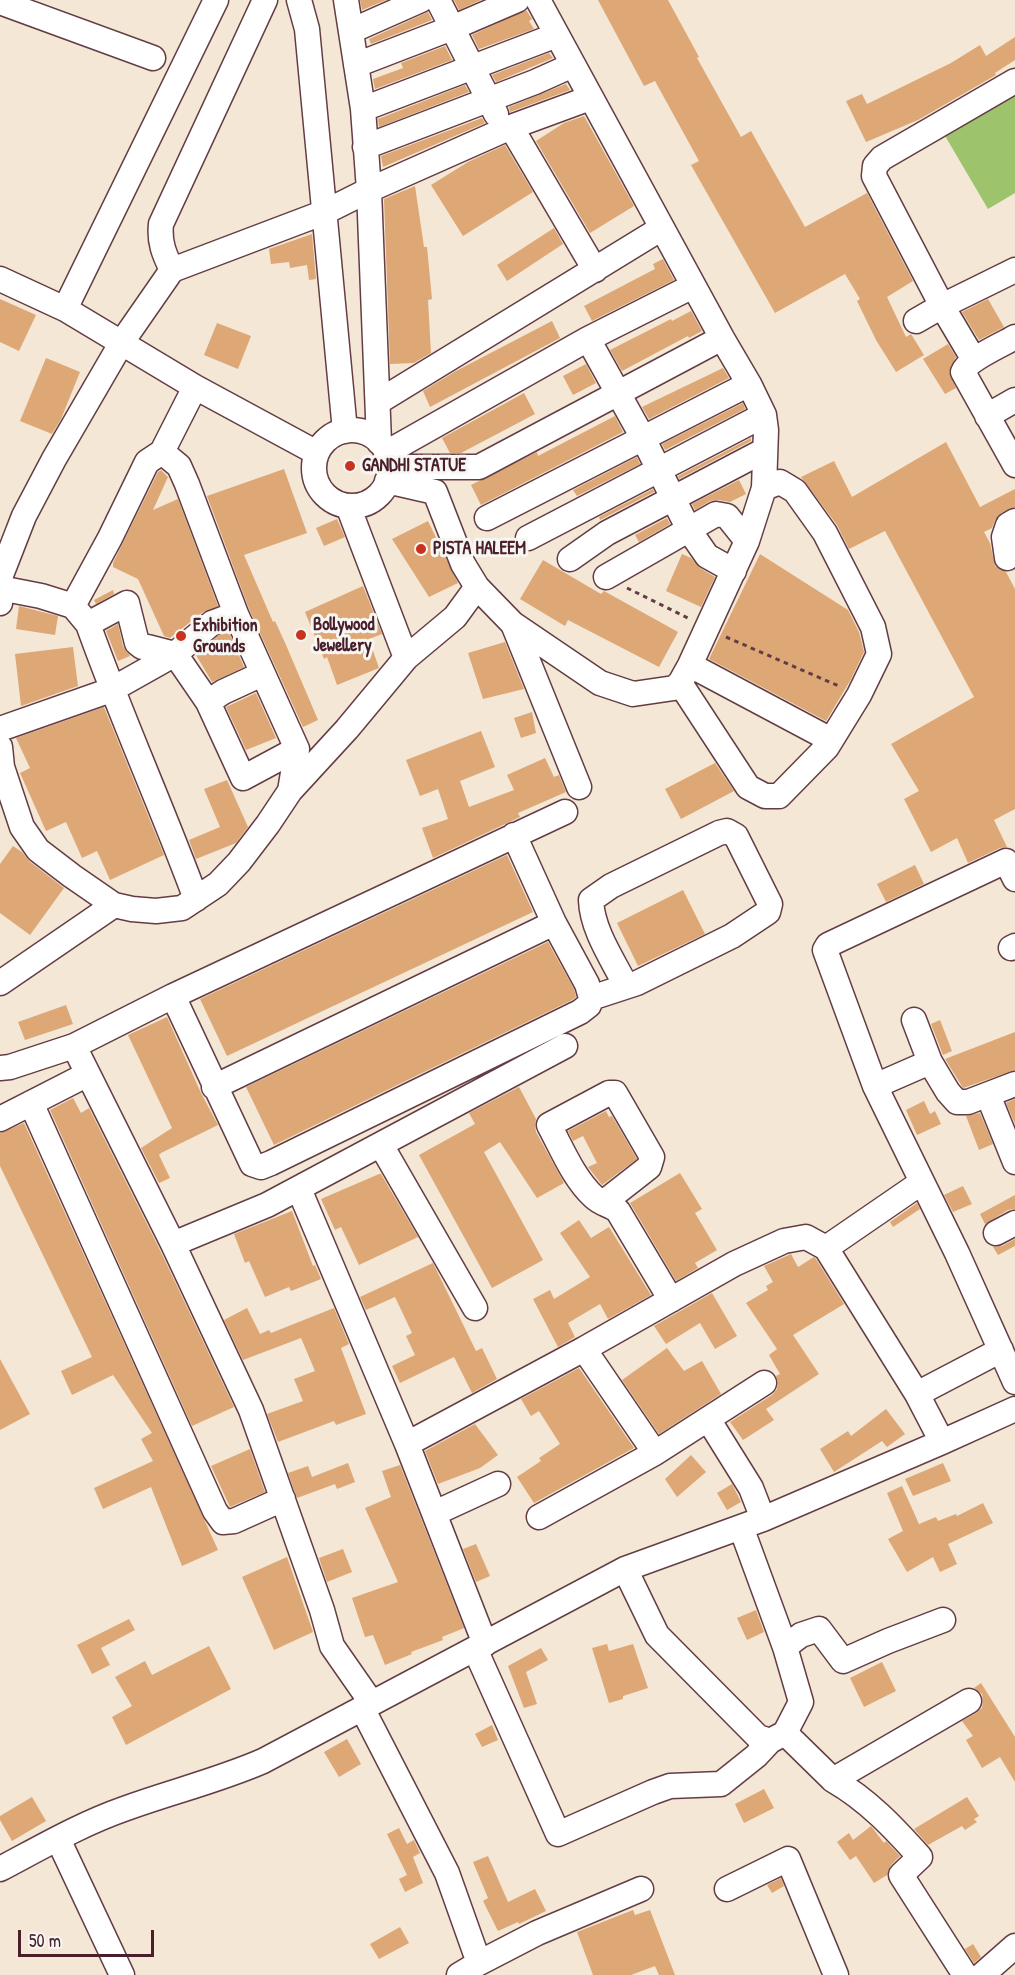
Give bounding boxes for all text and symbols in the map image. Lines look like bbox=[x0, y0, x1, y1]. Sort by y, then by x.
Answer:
place label: GANDHI STATUE bbox=[362, 455, 466, 477]
marker: GANDHI STATUE bbox=[343, 459, 357, 473]
place label: PISTA HALEEM bbox=[433, 538, 526, 560]
marker: PISTA HALEEM bbox=[414, 542, 428, 556]
place label: Bollywood Jewellery bbox=[313, 614, 375, 656]
place label: Exhibition Grounds bbox=[193, 615, 258, 658]
marker: Bollywood Jewellery bbox=[294, 628, 308, 642]
marker: Exhibition Grounds bbox=[174, 629, 188, 643]
scale bar bbox=[21, 1918, 158, 1956]
text: 50 m bbox=[29, 1928, 61, 1953]

